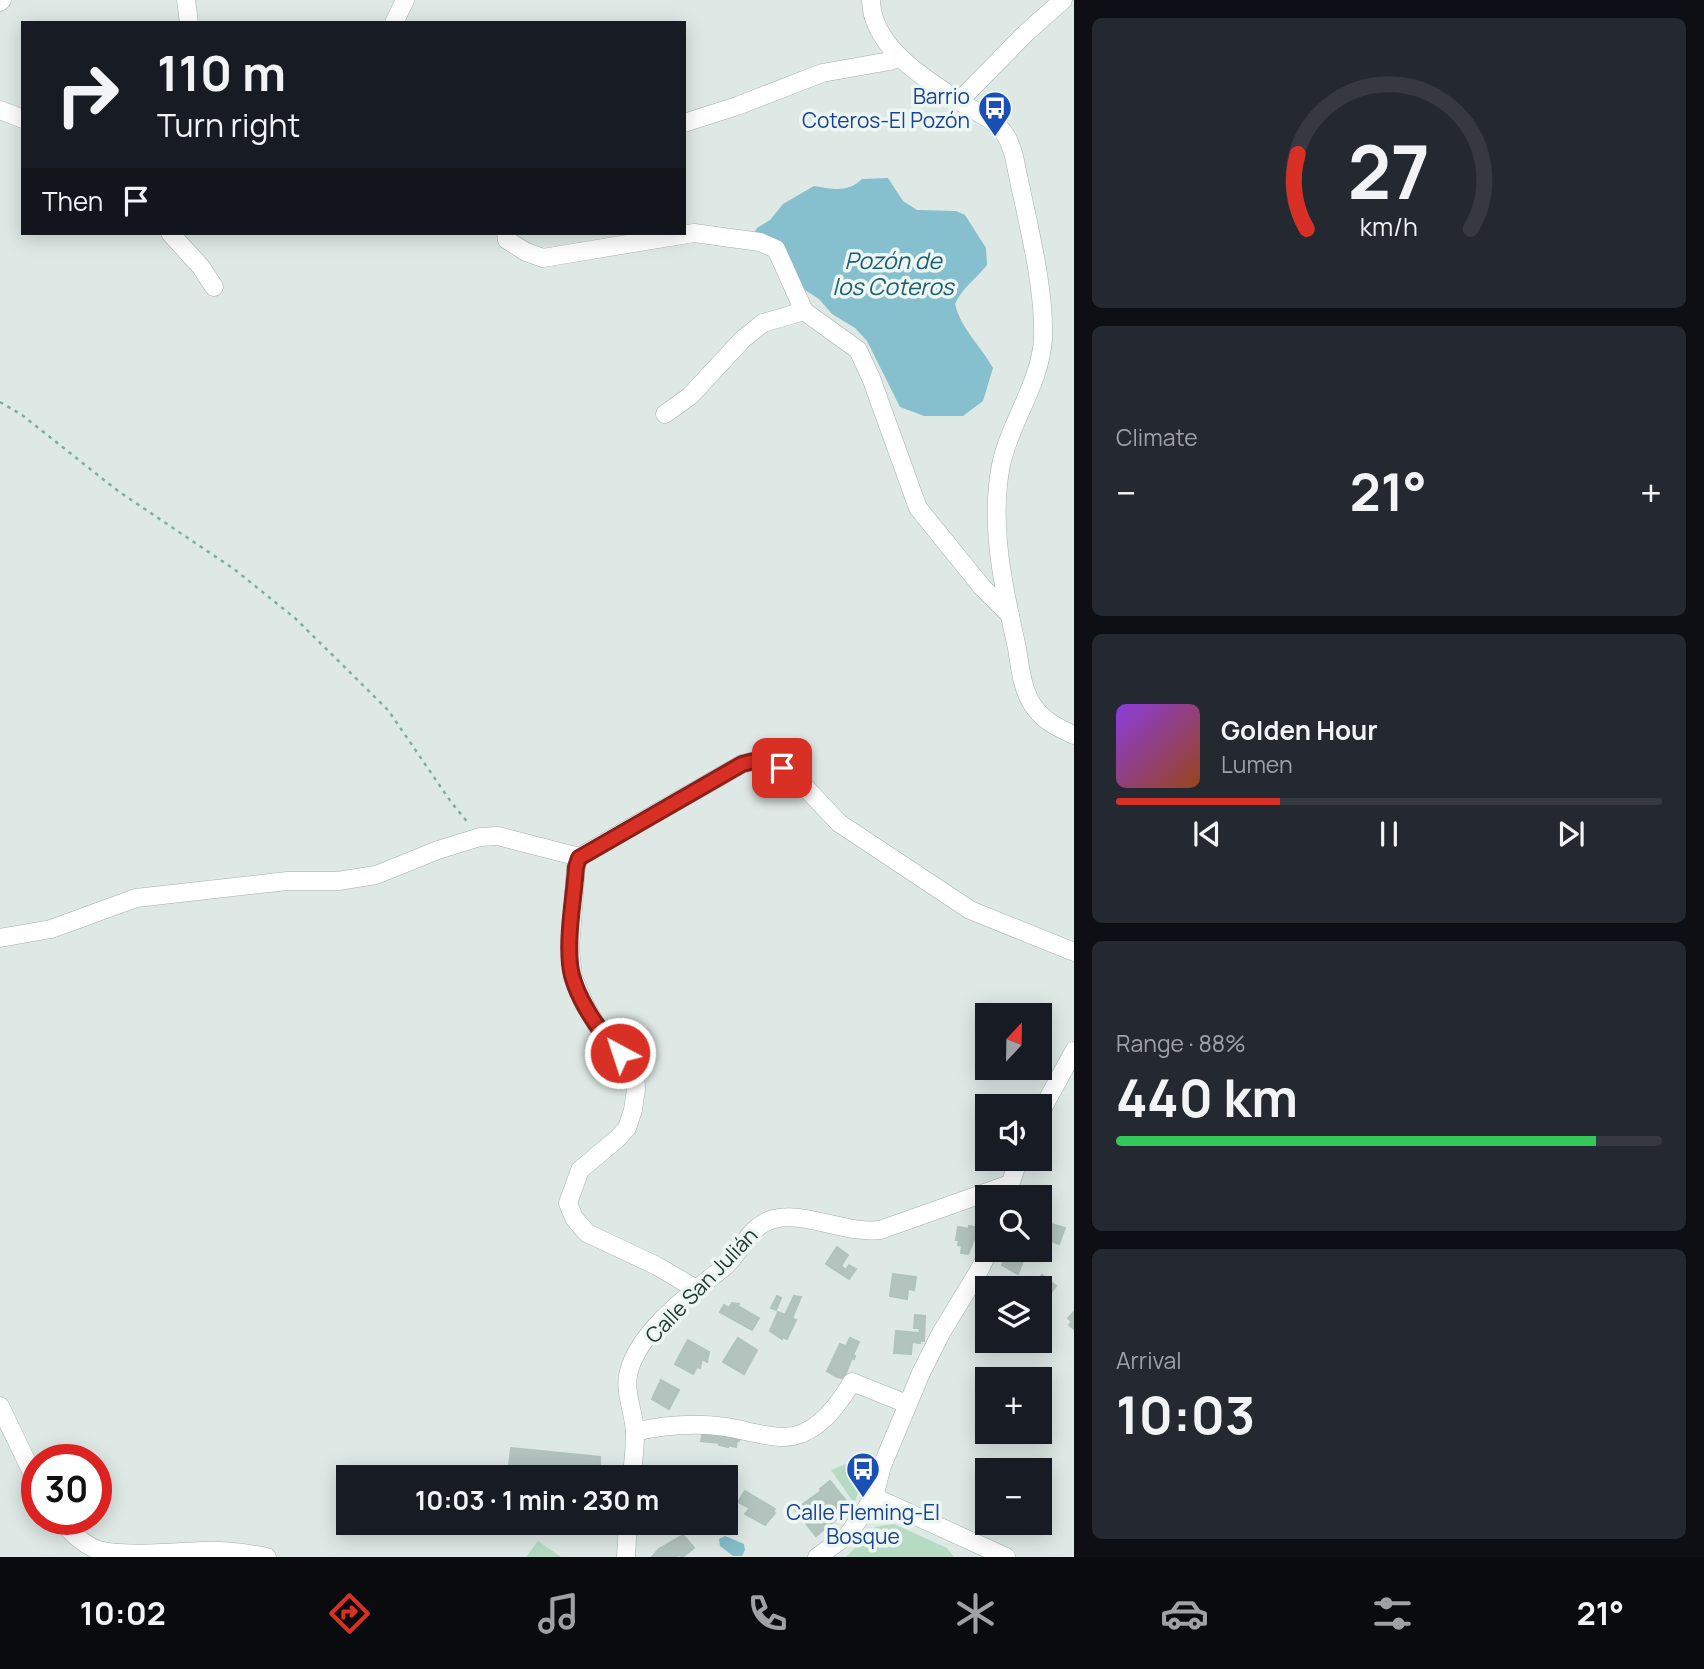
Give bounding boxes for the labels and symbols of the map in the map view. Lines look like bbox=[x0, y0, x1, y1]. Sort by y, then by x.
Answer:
place label: Barrio Coteros-El Pozón bbox=[802, 82, 970, 134]
bus stop icon: Barrio Coteros-El Pozón bbox=[976, 89, 1014, 138]
water label: Pozón de los Coteros bbox=[832, 244, 956, 302]
pin bbox=[752, 738, 812, 798]
north arrow bbox=[975, 1003, 1052, 1080]
position arrow bbox=[583, 1016, 657, 1090]
street label: Calle San Julián bbox=[639, 1221, 763, 1349]
speed limit sign: 30 bbox=[21, 1444, 112, 1535]
bus stop icon: Calle Fleming-El Bosque bbox=[844, 1450, 882, 1499]
place label: Calle Fleming-El Bosque bbox=[786, 1498, 940, 1550]

